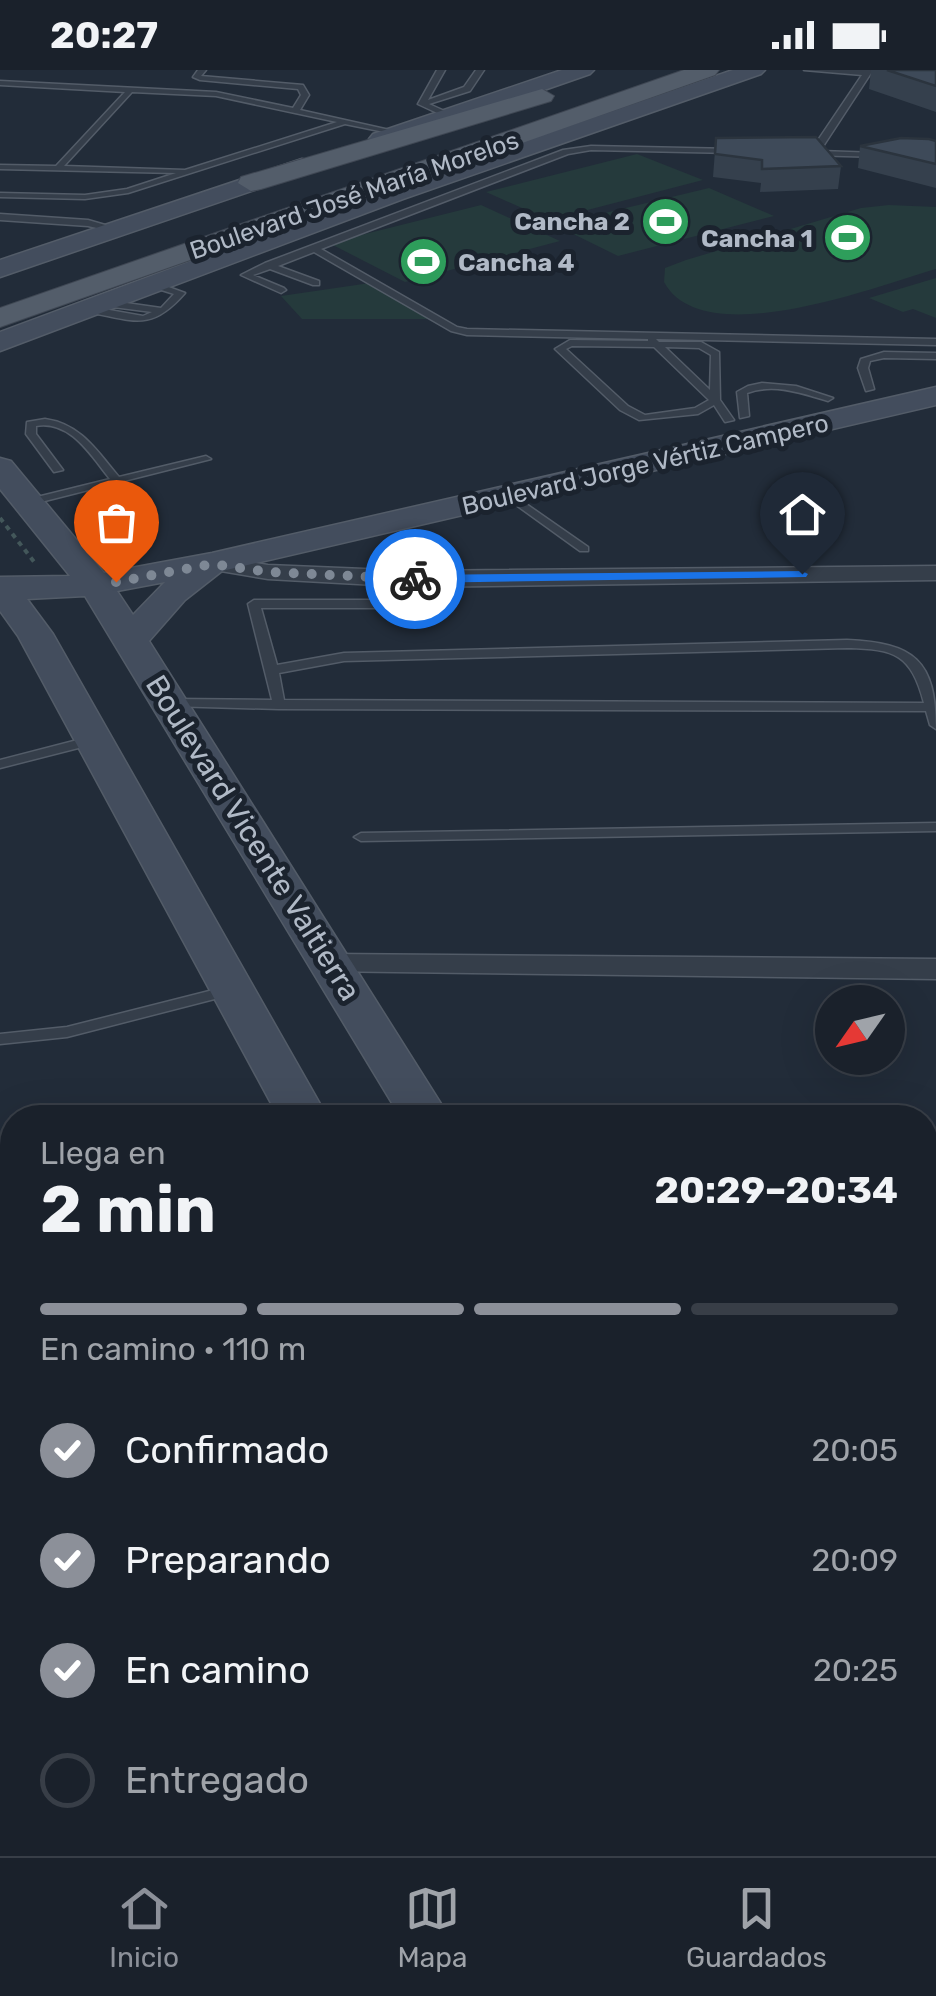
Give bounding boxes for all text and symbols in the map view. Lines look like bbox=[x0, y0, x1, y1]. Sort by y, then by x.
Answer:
text: 20:27 bbox=[50, 12, 158, 58]
street label: Boulevard José María Morelos bbox=[186, 125, 522, 265]
sports icon: Cancha 2 bbox=[639, 195, 691, 247]
place label: Cancha 2 bbox=[514, 207, 630, 236]
sports icon: Cancha 1 bbox=[822, 212, 874, 264]
place label: Cancha 1 bbox=[701, 224, 813, 253]
sports icon: Cancha 4 bbox=[397, 236, 449, 288]
place label: Cancha 4 bbox=[458, 248, 575, 277]
street label: Boulevard Jorge Vértiz Campero bbox=[459, 408, 831, 521]
pin bbox=[760, 472, 845, 575]
pin bbox=[74, 480, 159, 583]
icon: home bbox=[775, 487, 830, 542]
icon: bag bbox=[89, 495, 144, 550]
courier bbox=[365, 529, 465, 629]
icon: bike bbox=[388, 552, 443, 607]
street label: Boulevard Vicente Valtierra bbox=[138, 669, 368, 1007]
north arrow bbox=[815, 985, 905, 1075]
map controls bbox=[815, 985, 905, 1075]
text: Llega en bbox=[40, 1134, 166, 1172]
text: 20:29–20:34 bbox=[654, 1167, 898, 1213]
text: 2 min bbox=[40, 1171, 216, 1248]
text: En camino · 110 m bbox=[40, 1330, 306, 1368]
icon: check bbox=[40, 1423, 95, 1478]
text: Confirmado bbox=[125, 1427, 329, 1473]
text: 20:05 bbox=[811, 1431, 898, 1469]
icon: check bbox=[40, 1533, 95, 1588]
text: Preparando bbox=[125, 1537, 331, 1583]
text: 20:09 bbox=[811, 1541, 898, 1579]
icon: check bbox=[40, 1643, 95, 1698]
text: En camino bbox=[125, 1647, 310, 1693]
text: 20:25 bbox=[813, 1651, 898, 1689]
text: Entregado bbox=[125, 1757, 309, 1803]
tab: Inicio bbox=[109, 1881, 179, 1974]
tab: Mapa bbox=[398, 1881, 467, 1974]
tab: Guardados bbox=[686, 1881, 827, 1974]

